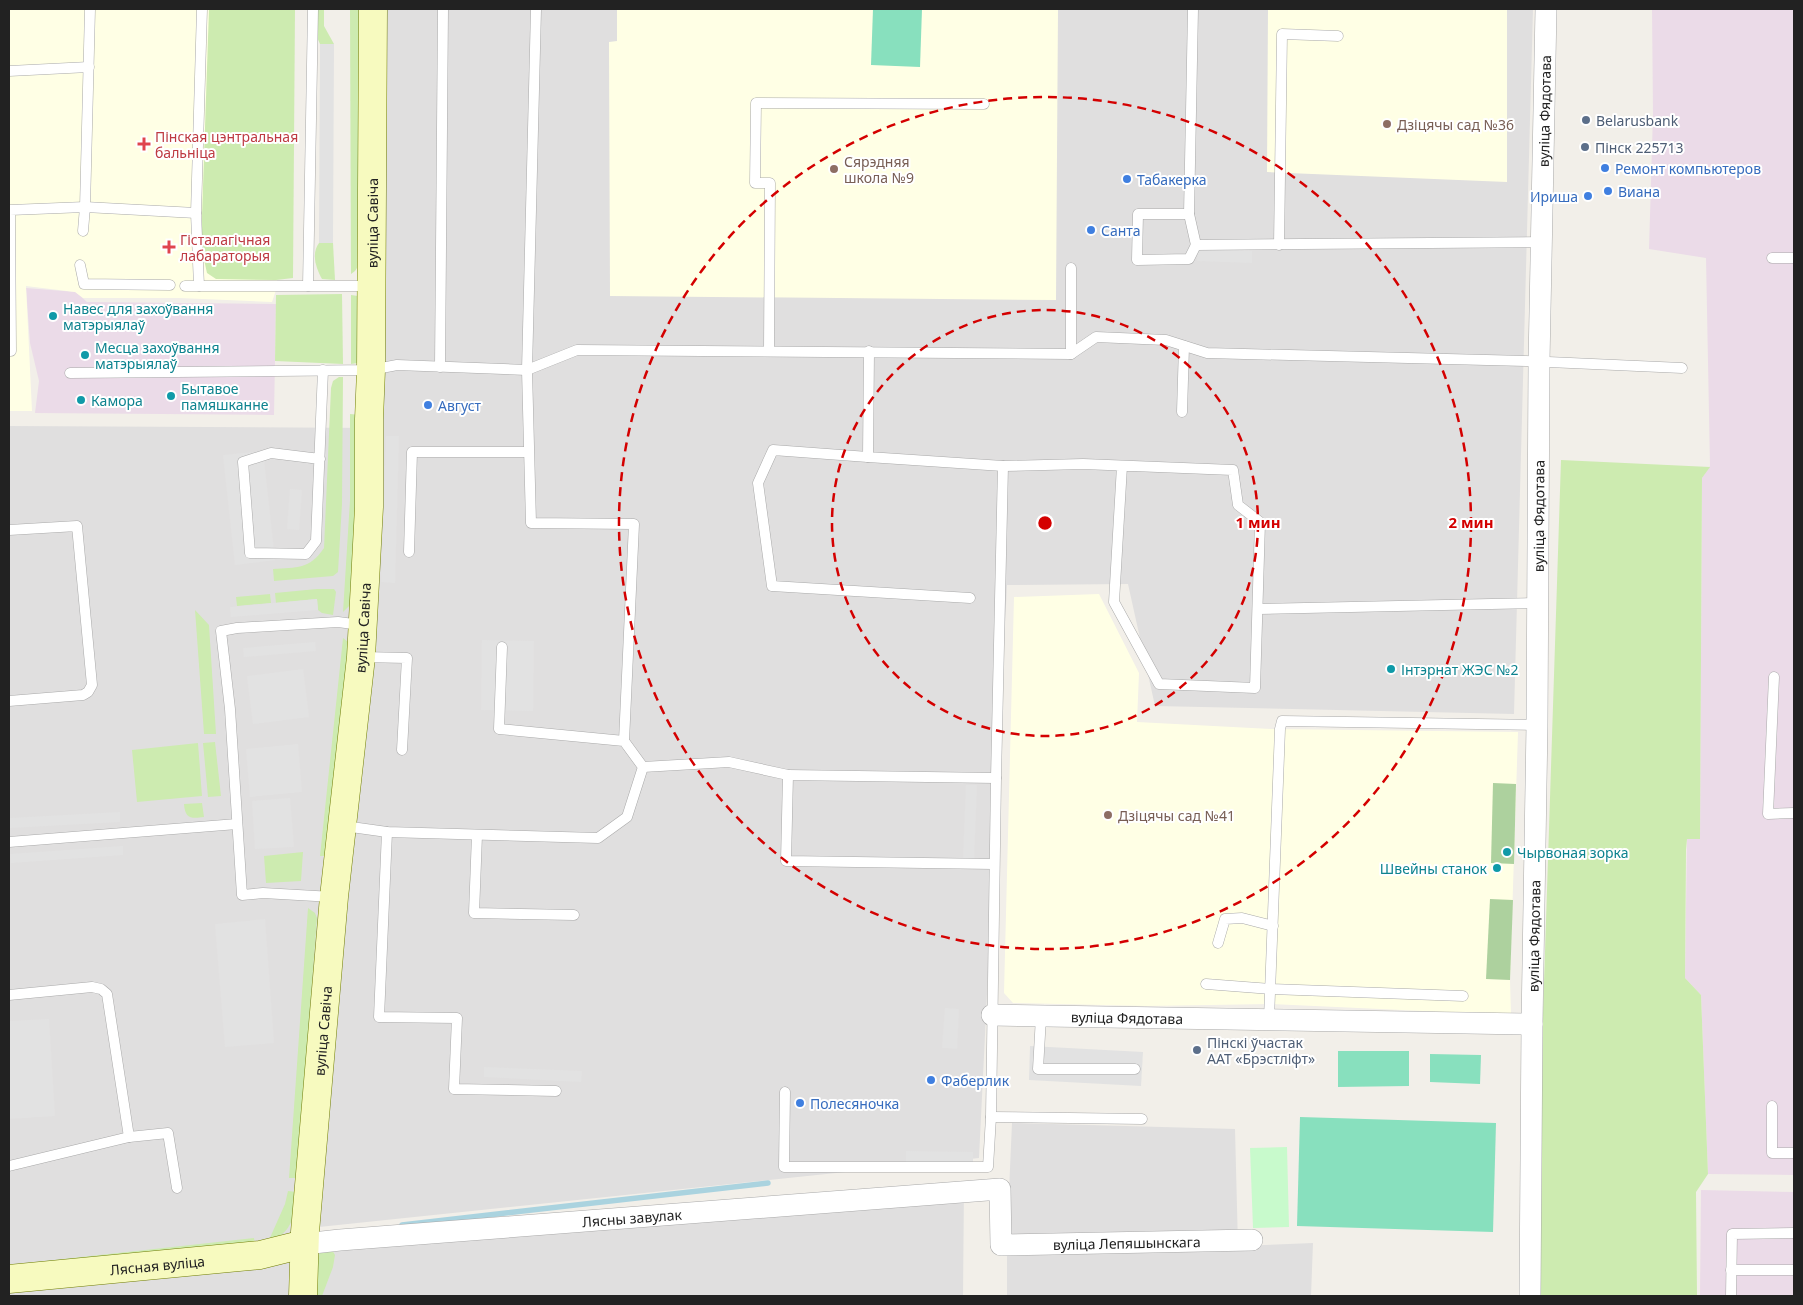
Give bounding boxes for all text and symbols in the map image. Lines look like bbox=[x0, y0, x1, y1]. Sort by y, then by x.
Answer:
street label: вуліца Фядотава bbox=[1533, 55, 1555, 167]
place label: Belarusbank bbox=[1596, 111, 1679, 130]
marker: Belarusbank bbox=[1580, 114, 1592, 126]
place label: Дзіцячы сад №36 bbox=[1397, 115, 1514, 134]
marker: Дзіцячы сад №36 bbox=[1381, 118, 1393, 130]
place label: Пінская цэнтральная бальніца bbox=[155, 127, 298, 162]
marker: Пінская цэнтральная бальніца bbox=[137, 137, 151, 151]
place label: Пінск 225713 bbox=[1595, 138, 1684, 157]
marker: Пінск 225713 bbox=[1579, 141, 1591, 153]
place label: Сярэдняя школа №9 bbox=[844, 152, 914, 187]
place label: Ремонт компьютеров bbox=[1615, 159, 1761, 178]
marker: Ремонт компьютеров bbox=[1599, 162, 1611, 174]
marker: Сярэдняя школа №9 bbox=[828, 163, 840, 175]
place label: Табакерка bbox=[1137, 170, 1206, 189]
marker: Табакерка bbox=[1121, 173, 1133, 185]
street label: вуліца Савіча bbox=[362, 178, 382, 268]
place label: Виана bbox=[1618, 182, 1660, 201]
marker: Виана bbox=[1602, 185, 1614, 197]
place label: Ириша bbox=[1530, 187, 1578, 206]
marker: Ириша bbox=[1582, 190, 1594, 202]
place label: Санта bbox=[1101, 221, 1141, 240]
marker: Санта bbox=[1085, 224, 1097, 236]
place label: Гісталагічная лабараторыя bbox=[180, 230, 270, 265]
marker: Гісталагічная лабараторыя bbox=[162, 240, 176, 254]
place label: Навес для захоўвання матэрыялаў bbox=[63, 299, 213, 334]
marker: Навес для захоўвання матэрыялаў bbox=[47, 310, 59, 322]
place label: Месца захоўвання матэрыялаў bbox=[95, 338, 220, 373]
marker: Месца захоўвання матэрыялаў bbox=[79, 349, 91, 361]
place label: Бытавое памяшканне bbox=[181, 379, 269, 414]
marker: Бытавое памяшканне bbox=[165, 390, 177, 402]
place label: Камора bbox=[91, 391, 143, 410]
marker: Камора bbox=[75, 394, 87, 406]
place label: Август bbox=[438, 396, 482, 415]
marker: Август bbox=[422, 399, 434, 411]
street label: вуліца Фядотава bbox=[1528, 460, 1548, 572]
text: 1 мин bbox=[1236, 512, 1281, 532]
text: 2 мин bbox=[1449, 512, 1494, 532]
centre of rings bbox=[1036, 514, 1054, 532]
street label: вуліца Савіча bbox=[350, 582, 374, 674]
place label: Інтэрнат ЖЭС №2 bbox=[1401, 660, 1519, 679]
marker: Інтэрнат ЖЭС №2 bbox=[1385, 663, 1397, 675]
place label: Дзіцячы сад №41 bbox=[1118, 806, 1235, 825]
marker: Дзіцячы сад №41 bbox=[1102, 809, 1114, 821]
place label: Чырвоная зорка bbox=[1517, 843, 1628, 862]
marker: Чырвоная зорка bbox=[1501, 846, 1513, 858]
place label: Швейны станок bbox=[1380, 859, 1488, 878]
marker: Швейны станок bbox=[1491, 862, 1503, 874]
street label: вуліца Фядотава bbox=[1523, 880, 1544, 992]
street label: вуліца Савіча bbox=[309, 985, 336, 1077]
street label: вуліца Фядотава bbox=[1071, 1007, 1183, 1028]
place label: Пінскі ўчастак ААТ «Брэстліфт» bbox=[1207, 1033, 1315, 1068]
marker: Пінскі ўчастак ААТ «Брэстліфт» bbox=[1191, 1044, 1203, 1056]
place label: Фаберлик bbox=[941, 1071, 1010, 1090]
marker: Фаберлик bbox=[925, 1074, 937, 1086]
place label: Полесяночка bbox=[810, 1094, 899, 1113]
marker: Полесяночка bbox=[794, 1097, 806, 1109]
street label: Лясны завулак bbox=[581, 1204, 683, 1231]
street label: вуліца Лепяшынскага bbox=[1053, 1232, 1201, 1253]
street label: Лясная вуліца bbox=[109, 1251, 206, 1279]

